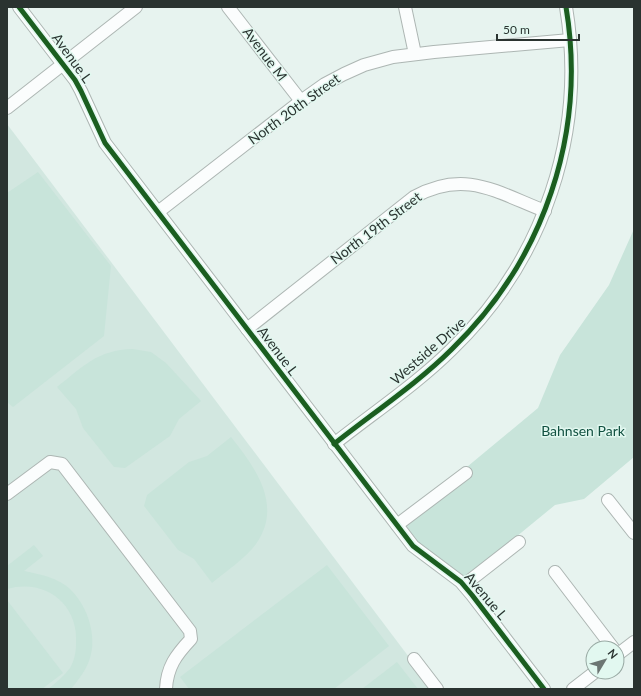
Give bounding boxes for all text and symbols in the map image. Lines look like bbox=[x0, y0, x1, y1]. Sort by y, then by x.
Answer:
scale bar bbox=[497, 16, 579, 42]
text: 50 m bbox=[503, 22, 530, 37]
street label: Avenue M bbox=[240, 23, 291, 84]
street label: Avenue L bbox=[49, 30, 96, 86]
street label: North 20th Street bbox=[244, 70, 343, 148]
street label: North 19th Street bbox=[327, 188, 425, 267]
street label: Westside Drive bbox=[387, 313, 469, 388]
street label: Avenue L bbox=[254, 323, 302, 379]
park label: Bahnsen Park bbox=[541, 422, 626, 439]
street label: Avenue L bbox=[462, 568, 511, 623]
north arrow bbox=[585, 640, 625, 680]
text: N bbox=[606, 646, 621, 661]

